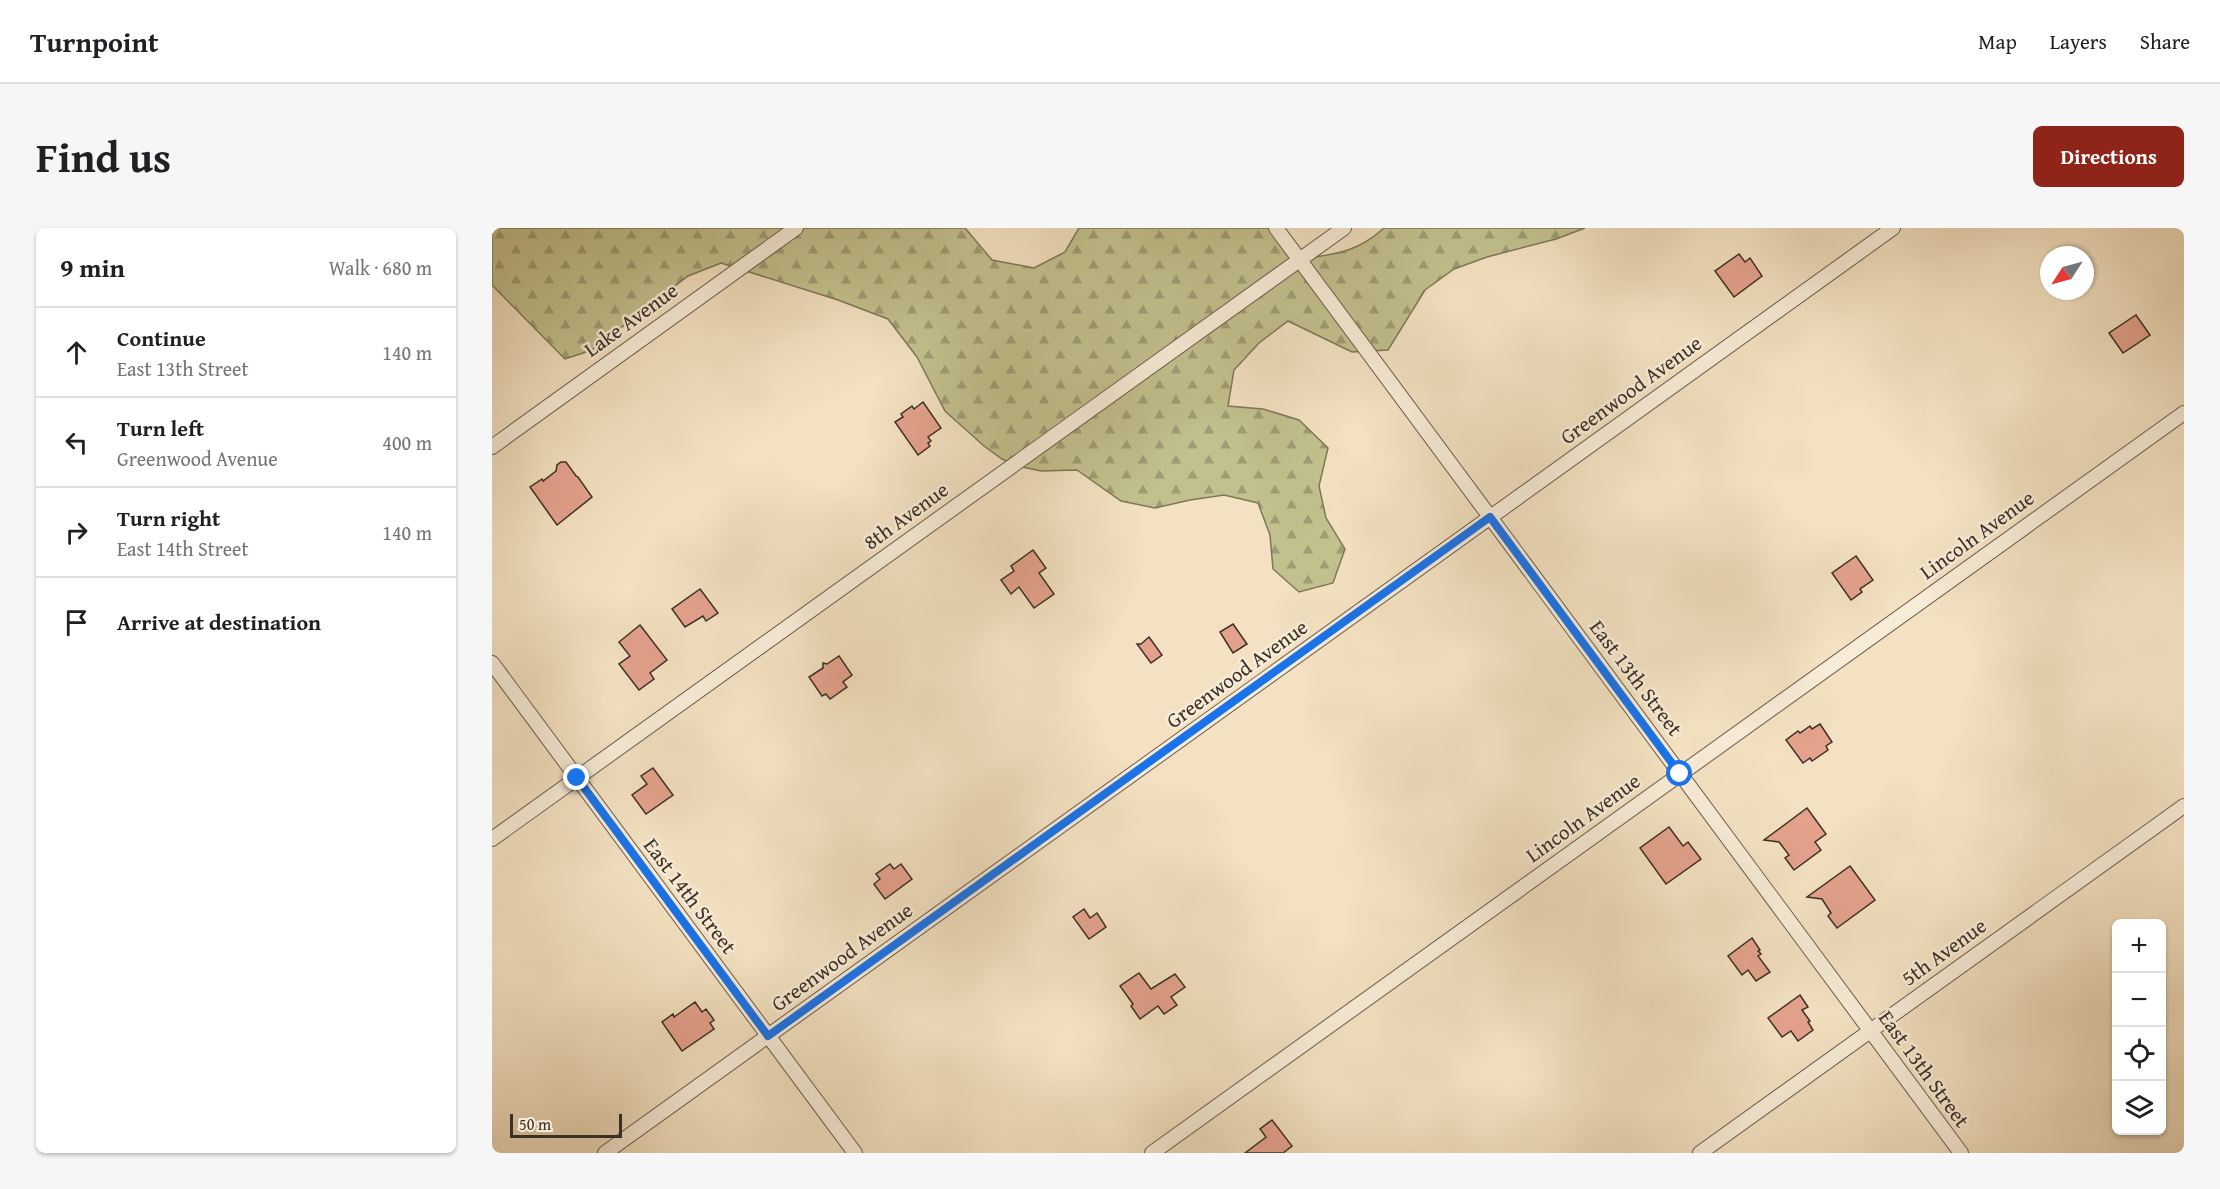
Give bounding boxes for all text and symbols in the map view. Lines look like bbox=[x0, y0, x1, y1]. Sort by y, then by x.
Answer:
text: Turnpoint bbox=[30, 21, 159, 62]
text: Map bbox=[1978, 26, 2017, 57]
text: Layers bbox=[2050, 26, 2107, 57]
text: Share bbox=[2140, 26, 2190, 57]
text: Find us bbox=[36, 126, 171, 187]
button: Directions bbox=[2033, 126, 2184, 187]
north arrow bbox=[2040, 246, 2094, 300]
text: 9 min bbox=[60, 248, 125, 287]
text: Walk · 680 m bbox=[329, 253, 432, 282]
street label: Lake Avenue bbox=[577, 275, 684, 364]
text: Continue bbox=[117, 322, 206, 354]
street label: Greenwood Avenue bbox=[1553, 327, 1708, 452]
icon: ahead bbox=[60, 336, 93, 369]
text: 140 m bbox=[382, 338, 432, 367]
text: East 13th Street bbox=[117, 354, 249, 383]
text: Turn left bbox=[117, 412, 204, 444]
icon: left bbox=[60, 426, 93, 459]
text: 400 m bbox=[382, 428, 432, 457]
text: Greenwood Avenue bbox=[117, 444, 278, 473]
street label: 8th Avenue bbox=[857, 474, 955, 557]
street label: Lincoln Avenue bbox=[1913, 482, 2040, 587]
text: Turn right bbox=[117, 502, 220, 534]
icon: right bbox=[60, 516, 93, 549]
text: 140 m bbox=[382, 518, 432, 547]
text: East 14th Street bbox=[117, 534, 249, 563]
icon: arrive bbox=[60, 606, 93, 639]
text: Arrive at destination bbox=[117, 606, 321, 638]
street label: Greenwood Avenue bbox=[1159, 611, 1314, 736]
street label: East 13th Street bbox=[1582, 613, 1691, 743]
route start bbox=[1666, 760, 1692, 786]
route end bbox=[563, 764, 589, 790]
street label: Lincoln Avenue bbox=[1519, 765, 1646, 870]
street label: East 14th Street bbox=[636, 831, 745, 961]
street label: Greenwood Avenue bbox=[764, 894, 919, 1019]
street label: 5th Avenue bbox=[1895, 910, 1993, 993]
map controls bbox=[2112, 919, 2166, 1135]
button: + bbox=[2112, 919, 2166, 973]
button: − bbox=[2112, 973, 2166, 1027]
street label: East 13th Street bbox=[1871, 1004, 1978, 1134]
button: locate bbox=[2112, 1027, 2166, 1081]
button: layers bbox=[2112, 1081, 2166, 1135]
scale bar bbox=[510, 1111, 622, 1138]
text: 50 m bbox=[519, 1112, 551, 1136]

